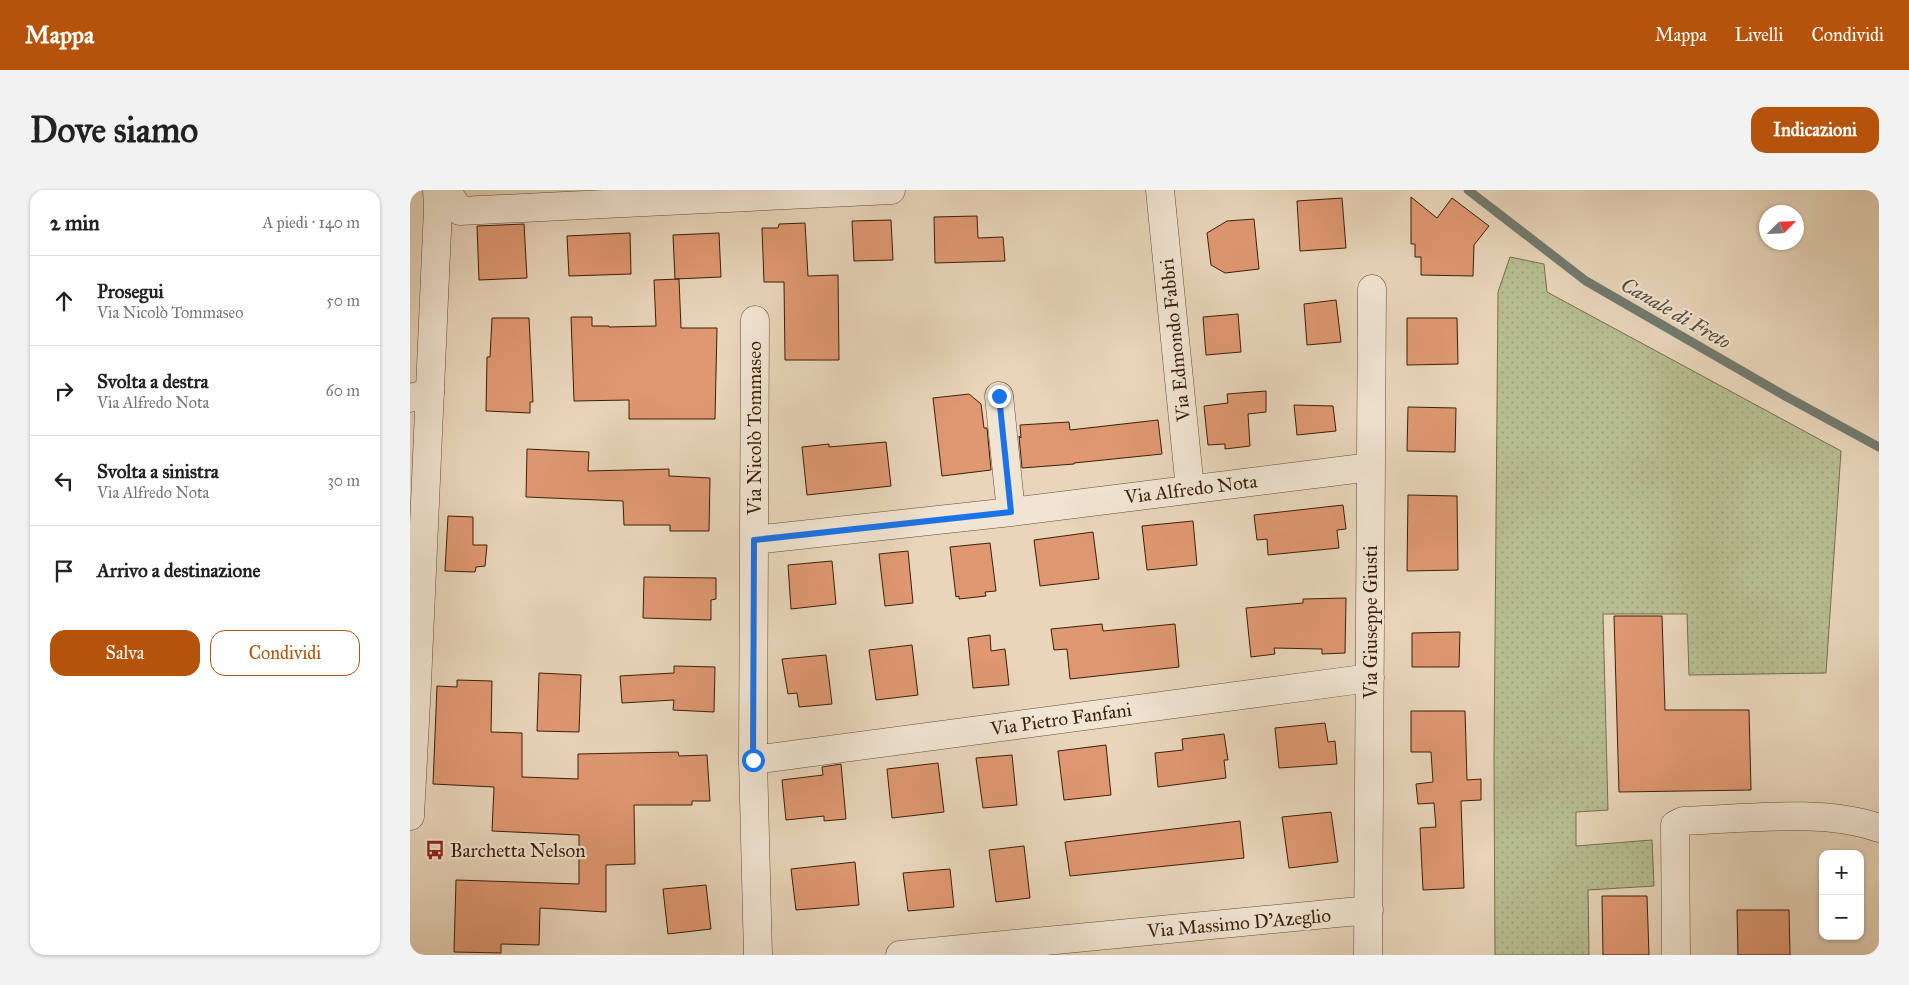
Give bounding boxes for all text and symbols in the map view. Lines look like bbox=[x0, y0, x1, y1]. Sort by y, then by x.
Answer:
text: Mappa bbox=[25, 20, 94, 50]
text: Mappa bbox=[1655, 24, 1707, 46]
text: Livelli bbox=[1735, 24, 1783, 46]
text: Condividi bbox=[1811, 24, 1884, 46]
button: Indicazioni bbox=[1751, 107, 1879, 153]
text: Dove siamo bbox=[30, 109, 198, 152]
north arrow bbox=[1759, 205, 1804, 250]
text: 2 min bbox=[50, 210, 100, 236]
text: A piedi · 140 m bbox=[263, 213, 360, 232]
street label: Via Edmondo Fabbri bbox=[1155, 257, 1195, 424]
water label: Canale di Freto bbox=[1617, 272, 1735, 354]
text: Prosegui bbox=[97, 280, 164, 303]
icon: ahead bbox=[50, 287, 78, 315]
text: 50 m bbox=[326, 291, 360, 310]
text: Via Nicolò Tommaseo bbox=[97, 303, 243, 322]
street label: Via Nicolò Tommaseo bbox=[743, 341, 766, 516]
text: Svolta a destra bbox=[97, 370, 209, 393]
icon: right bbox=[50, 377, 78, 405]
text: 60 m bbox=[326, 381, 360, 400]
route end bbox=[988, 385, 1011, 408]
text: Via Alfredo Nota bbox=[97, 393, 209, 412]
text: Svolta a sinistra bbox=[97, 460, 219, 483]
icon: left bbox=[50, 467, 78, 495]
street label: Via Alfredo Nota bbox=[1122, 469, 1260, 509]
text: 30 m bbox=[327, 471, 360, 490]
text: Via Alfredo Nota bbox=[97, 483, 209, 502]
street label: Via Giuseppe Giusti bbox=[1359, 545, 1382, 700]
icon: arrive bbox=[50, 557, 78, 585]
text: Arrivo a destinazione bbox=[97, 559, 260, 582]
button: Salva bbox=[50, 630, 200, 676]
button: Condividi bbox=[210, 630, 360, 676]
street label: Via Pietro Fanfani bbox=[988, 698, 1133, 740]
route start bbox=[742, 749, 765, 772]
bus stop icon: Barchetta Nelson bbox=[424, 839, 446, 861]
place label: Barchetta Nelson bbox=[450, 839, 585, 862]
map controls bbox=[1819, 850, 1864, 940]
button: + bbox=[1819, 850, 1864, 895]
button: − bbox=[1819, 895, 1864, 940]
street label: Via Massimo D'Azeglio bbox=[1145, 903, 1332, 944]

